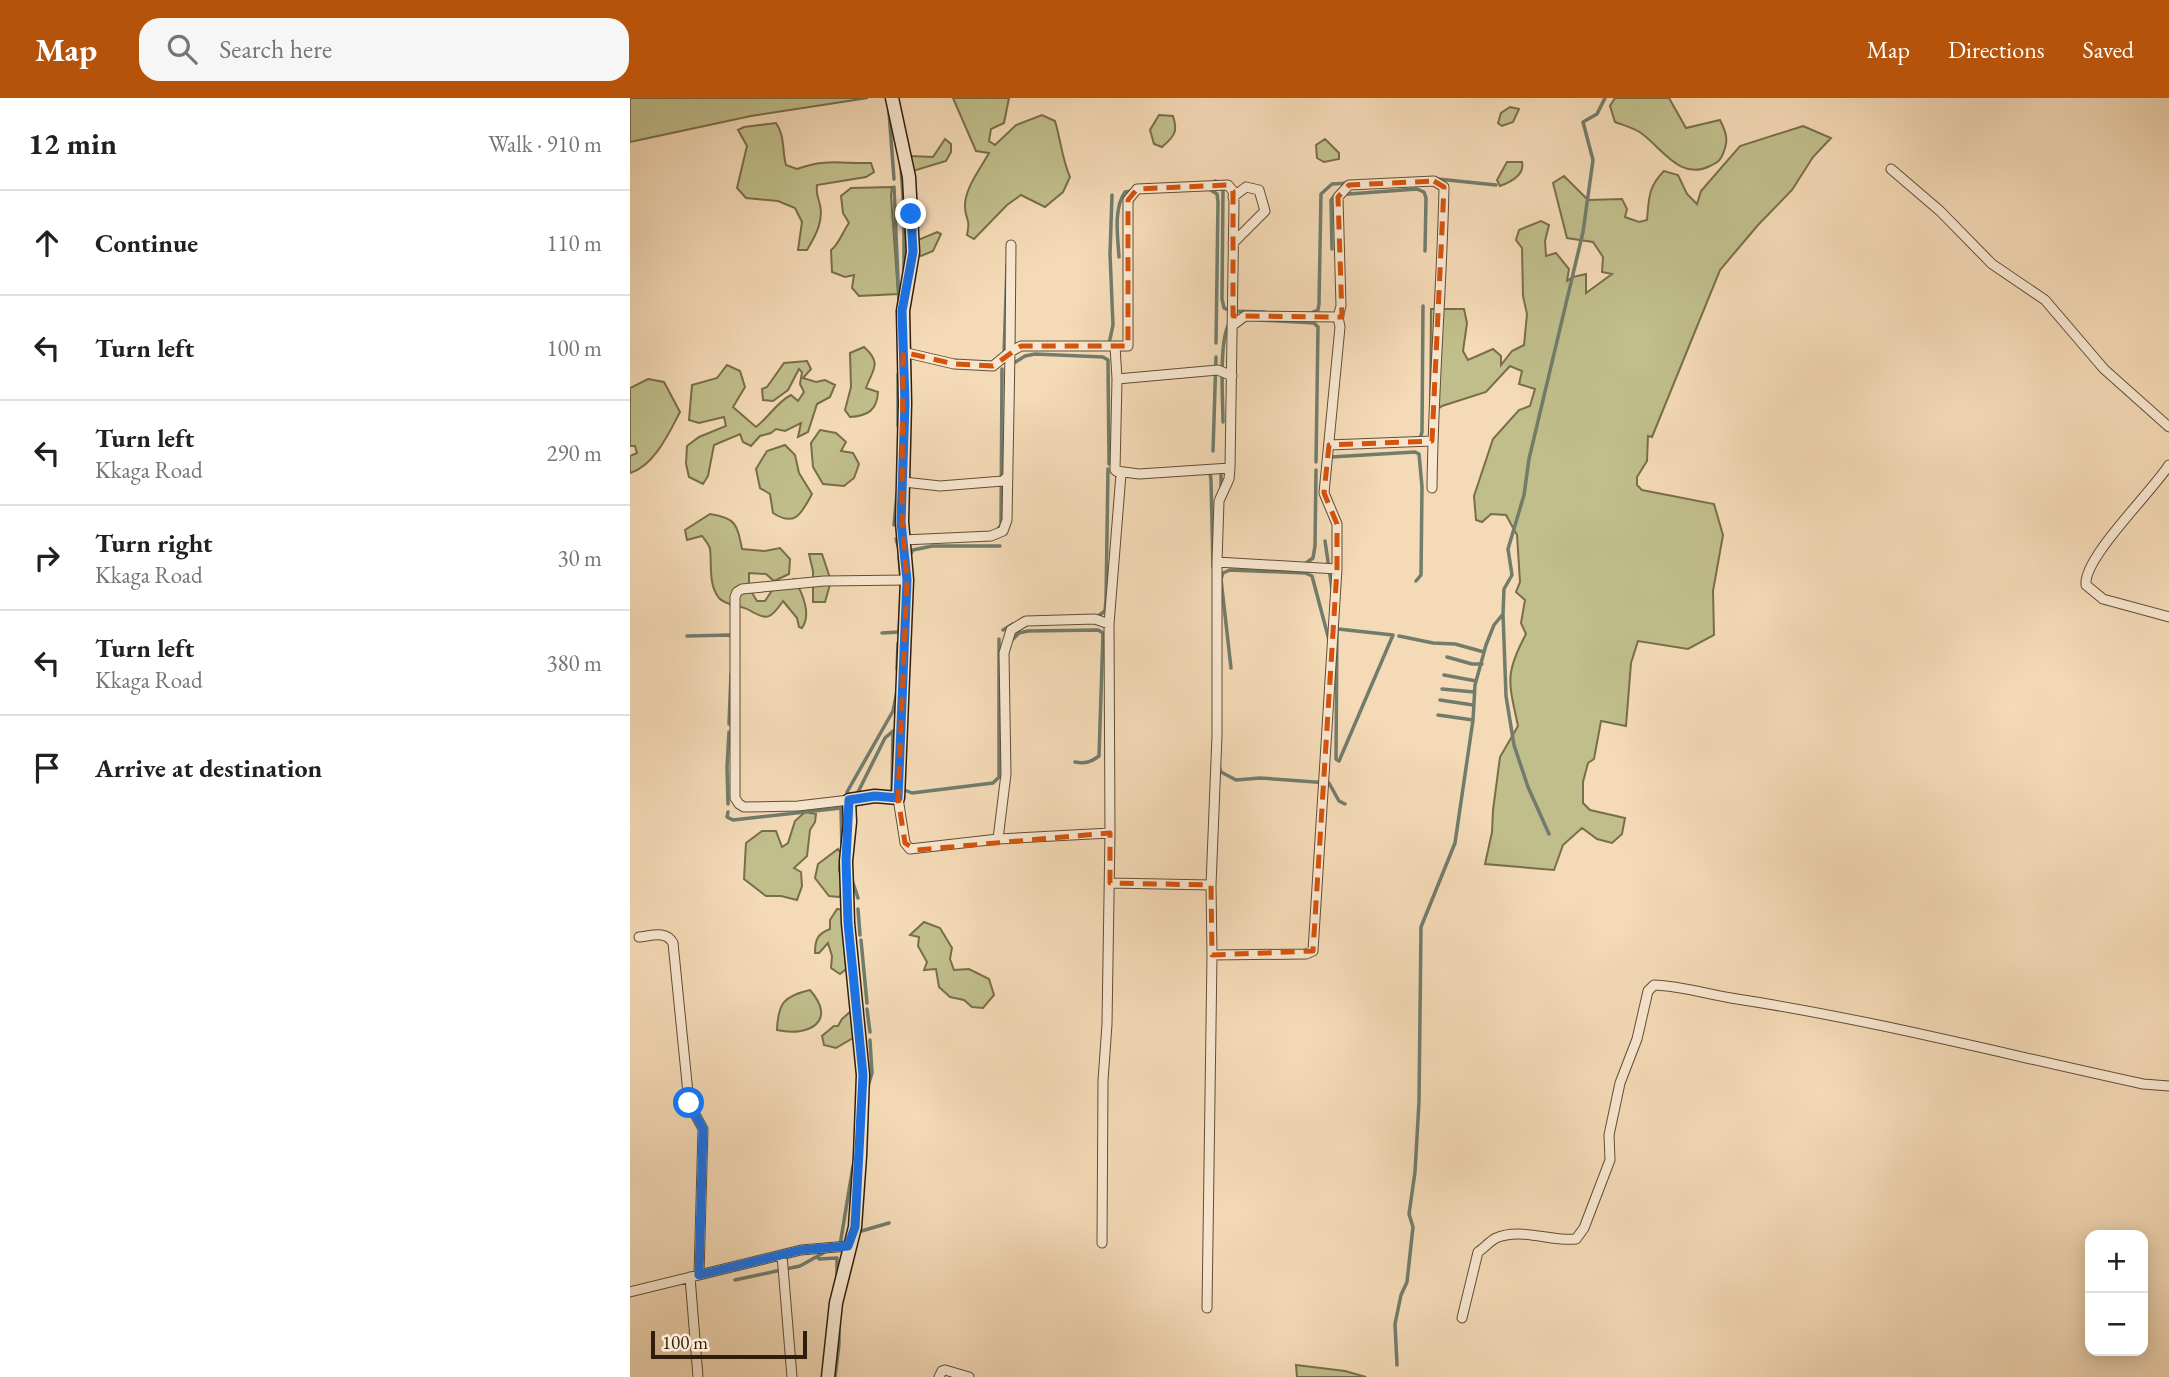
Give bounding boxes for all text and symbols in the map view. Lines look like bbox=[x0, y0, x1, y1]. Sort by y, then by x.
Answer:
search box bbox=[139, 18, 629, 81]
text: Map bbox=[35, 28, 97, 71]
icon: search bbox=[163, 30, 201, 68]
text: Search here bbox=[219, 32, 332, 66]
text: Map bbox=[1867, 34, 1910, 65]
text: Directions bbox=[1948, 34, 2045, 65]
text: Saved bbox=[2083, 34, 2134, 65]
text: 12 min bbox=[28, 124, 117, 163]
text: Walk · 910 m bbox=[488, 129, 602, 159]
route end bbox=[895, 198, 926, 229]
icon: ahead bbox=[28, 224, 66, 262]
text: Continue bbox=[95, 226, 198, 260]
text: 110 m bbox=[546, 228, 602, 258]
icon: left bbox=[28, 329, 66, 367]
text: Turn left bbox=[95, 331, 194, 365]
text: 100 m bbox=[546, 333, 602, 363]
text: Turn left bbox=[95, 421, 194, 455]
icon: left bbox=[28, 434, 66, 472]
text: 290 m bbox=[546, 438, 602, 468]
text: Kkaga Road bbox=[95, 455, 203, 485]
text: Turn right bbox=[95, 526, 213, 560]
icon: right bbox=[28, 539, 66, 577]
text: 30 m bbox=[557, 543, 602, 573]
text: Kkaga Road bbox=[95, 560, 203, 590]
text: Turn left bbox=[95, 631, 194, 665]
icon: left bbox=[28, 644, 66, 682]
text: 380 m bbox=[546, 648, 602, 678]
text: Kkaga Road bbox=[95, 665, 203, 695]
icon: arrive bbox=[28, 749, 66, 787]
text: Arrive at destination bbox=[95, 751, 322, 785]
route start bbox=[673, 1087, 704, 1118]
map controls bbox=[2085, 1230, 2148, 1356]
button: + bbox=[2085, 1230, 2148, 1293]
button: − bbox=[2085, 1293, 2148, 1356]
scale bar bbox=[651, 1328, 807, 1360]
text: 100 m bbox=[662, 1330, 708, 1355]

